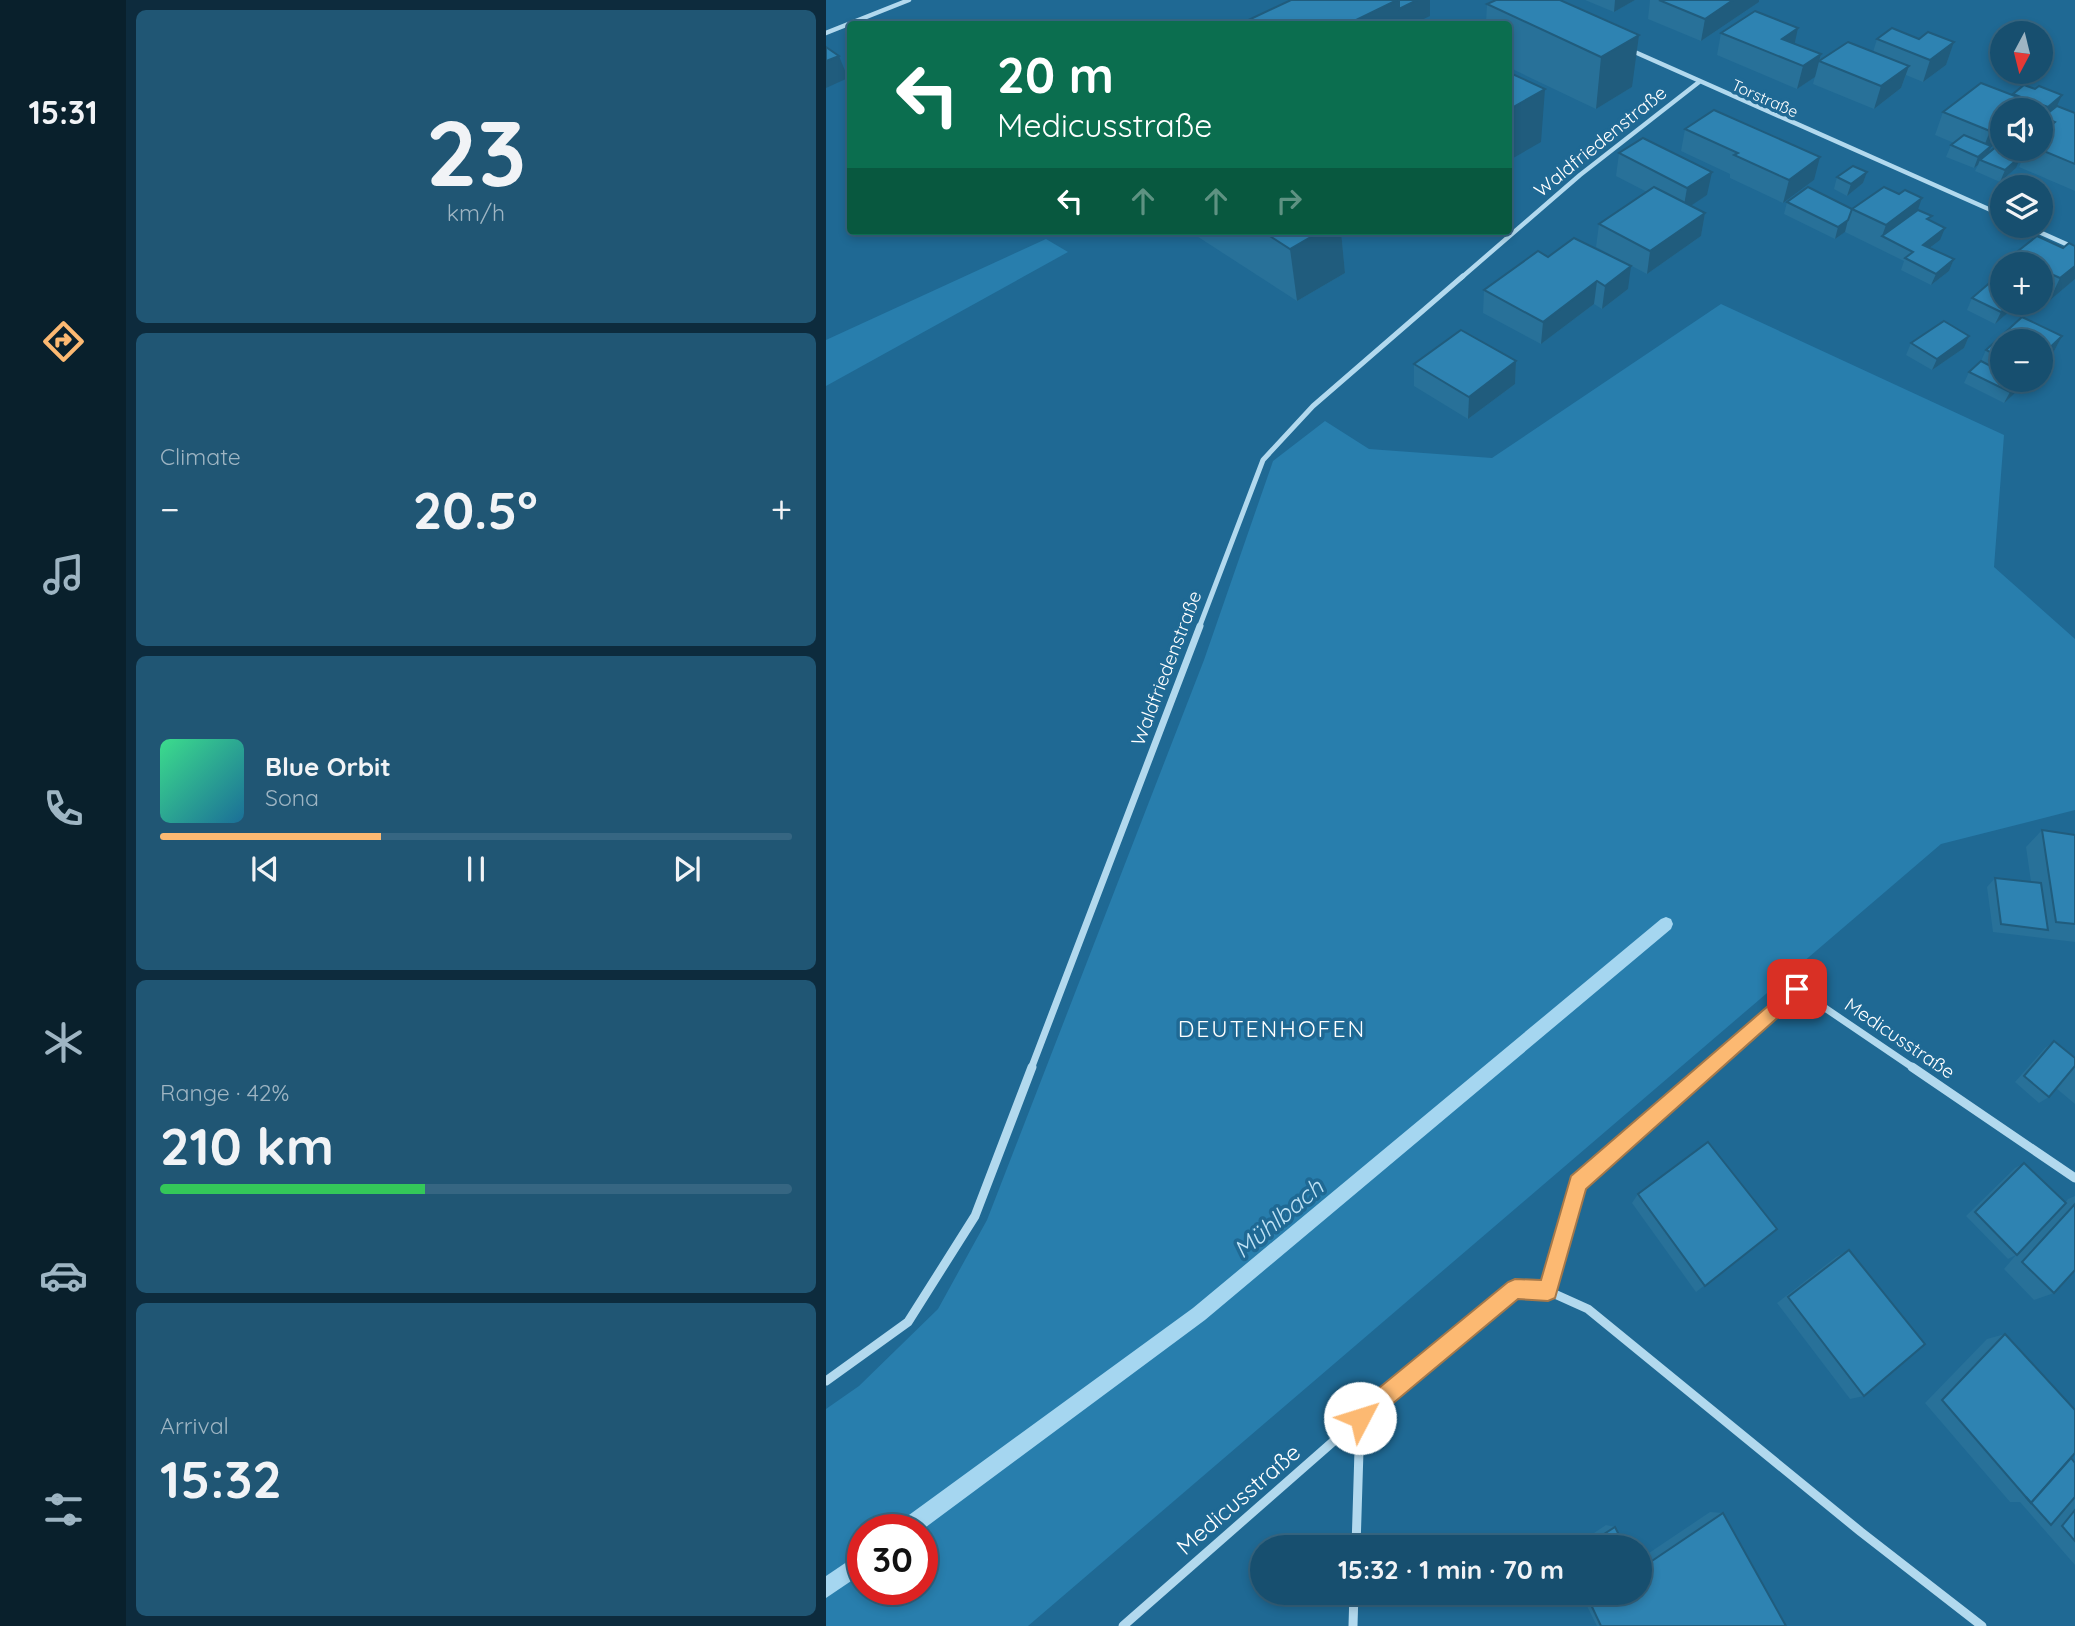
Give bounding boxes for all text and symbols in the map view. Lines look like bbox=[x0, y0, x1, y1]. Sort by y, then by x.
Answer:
north arrow bbox=[1990, 21, 2053, 84]
map controls bbox=[1990, 21, 2053, 392]
text: 20 m bbox=[997, 44, 1114, 105]
icon: left bbox=[882, 49, 973, 140]
street label: Torstraße bbox=[1729, 74, 1801, 122]
street label: Waldfriedenstraße bbox=[1529, 80, 1671, 202]
text: 15:31 bbox=[28, 92, 98, 132]
text: 23 bbox=[426, 95, 526, 209]
button: sound bbox=[1990, 98, 2053, 161]
text: Medicusstraße bbox=[997, 105, 1212, 145]
button: layers bbox=[1990, 175, 2053, 238]
icon: left bbox=[1051, 182, 1089, 220]
icon: ahead bbox=[1124, 182, 1162, 220]
icon: ahead bbox=[1197, 182, 1235, 220]
icon: right bbox=[1270, 182, 1308, 220]
text: km/h bbox=[447, 198, 505, 227]
button: + bbox=[1990, 252, 2053, 315]
icon: directions bbox=[39, 317, 88, 366]
button: − bbox=[1990, 329, 2053, 392]
text: Climate bbox=[160, 442, 241, 471]
text: 20.5° bbox=[413, 477, 538, 542]
text: − bbox=[160, 485, 180, 533]
text: + bbox=[771, 485, 792, 533]
icon: music bbox=[39, 550, 88, 599]
street label: Waldfriedenstraße bbox=[1125, 587, 1207, 749]
text: Blue Orbit bbox=[265, 750, 391, 783]
text: Sona bbox=[265, 783, 319, 812]
icon: phone bbox=[39, 784, 88, 833]
icon: previous bbox=[246, 850, 284, 888]
icon: pause bbox=[457, 850, 495, 888]
icon: next bbox=[668, 850, 706, 888]
pin bbox=[1767, 959, 1827, 1019]
icon: arrive bbox=[1778, 970, 1816, 1008]
street label: Medicusstraße bbox=[1840, 992, 1960, 1084]
district label: DEUTENHOFEN bbox=[1178, 1014, 1366, 1043]
icon: climate bbox=[39, 1018, 88, 1067]
text: Range · 42% bbox=[160, 1078, 289, 1107]
text: 210 km bbox=[160, 1113, 334, 1178]
water label: Mühlbach bbox=[1227, 1172, 1329, 1264]
icon: car bbox=[39, 1251, 88, 1300]
position arrow bbox=[1323, 1381, 1397, 1455]
text: Arrival bbox=[160, 1411, 229, 1440]
street label: Medicusstraße bbox=[1170, 1437, 1306, 1561]
text: 15:32 bbox=[160, 1446, 282, 1511]
icon: filters bbox=[39, 1485, 88, 1534]
speed limit sign: 30 bbox=[847, 1514, 938, 1605]
text: 15:32 · 1 min · 70 m bbox=[1338, 1553, 1564, 1586]

